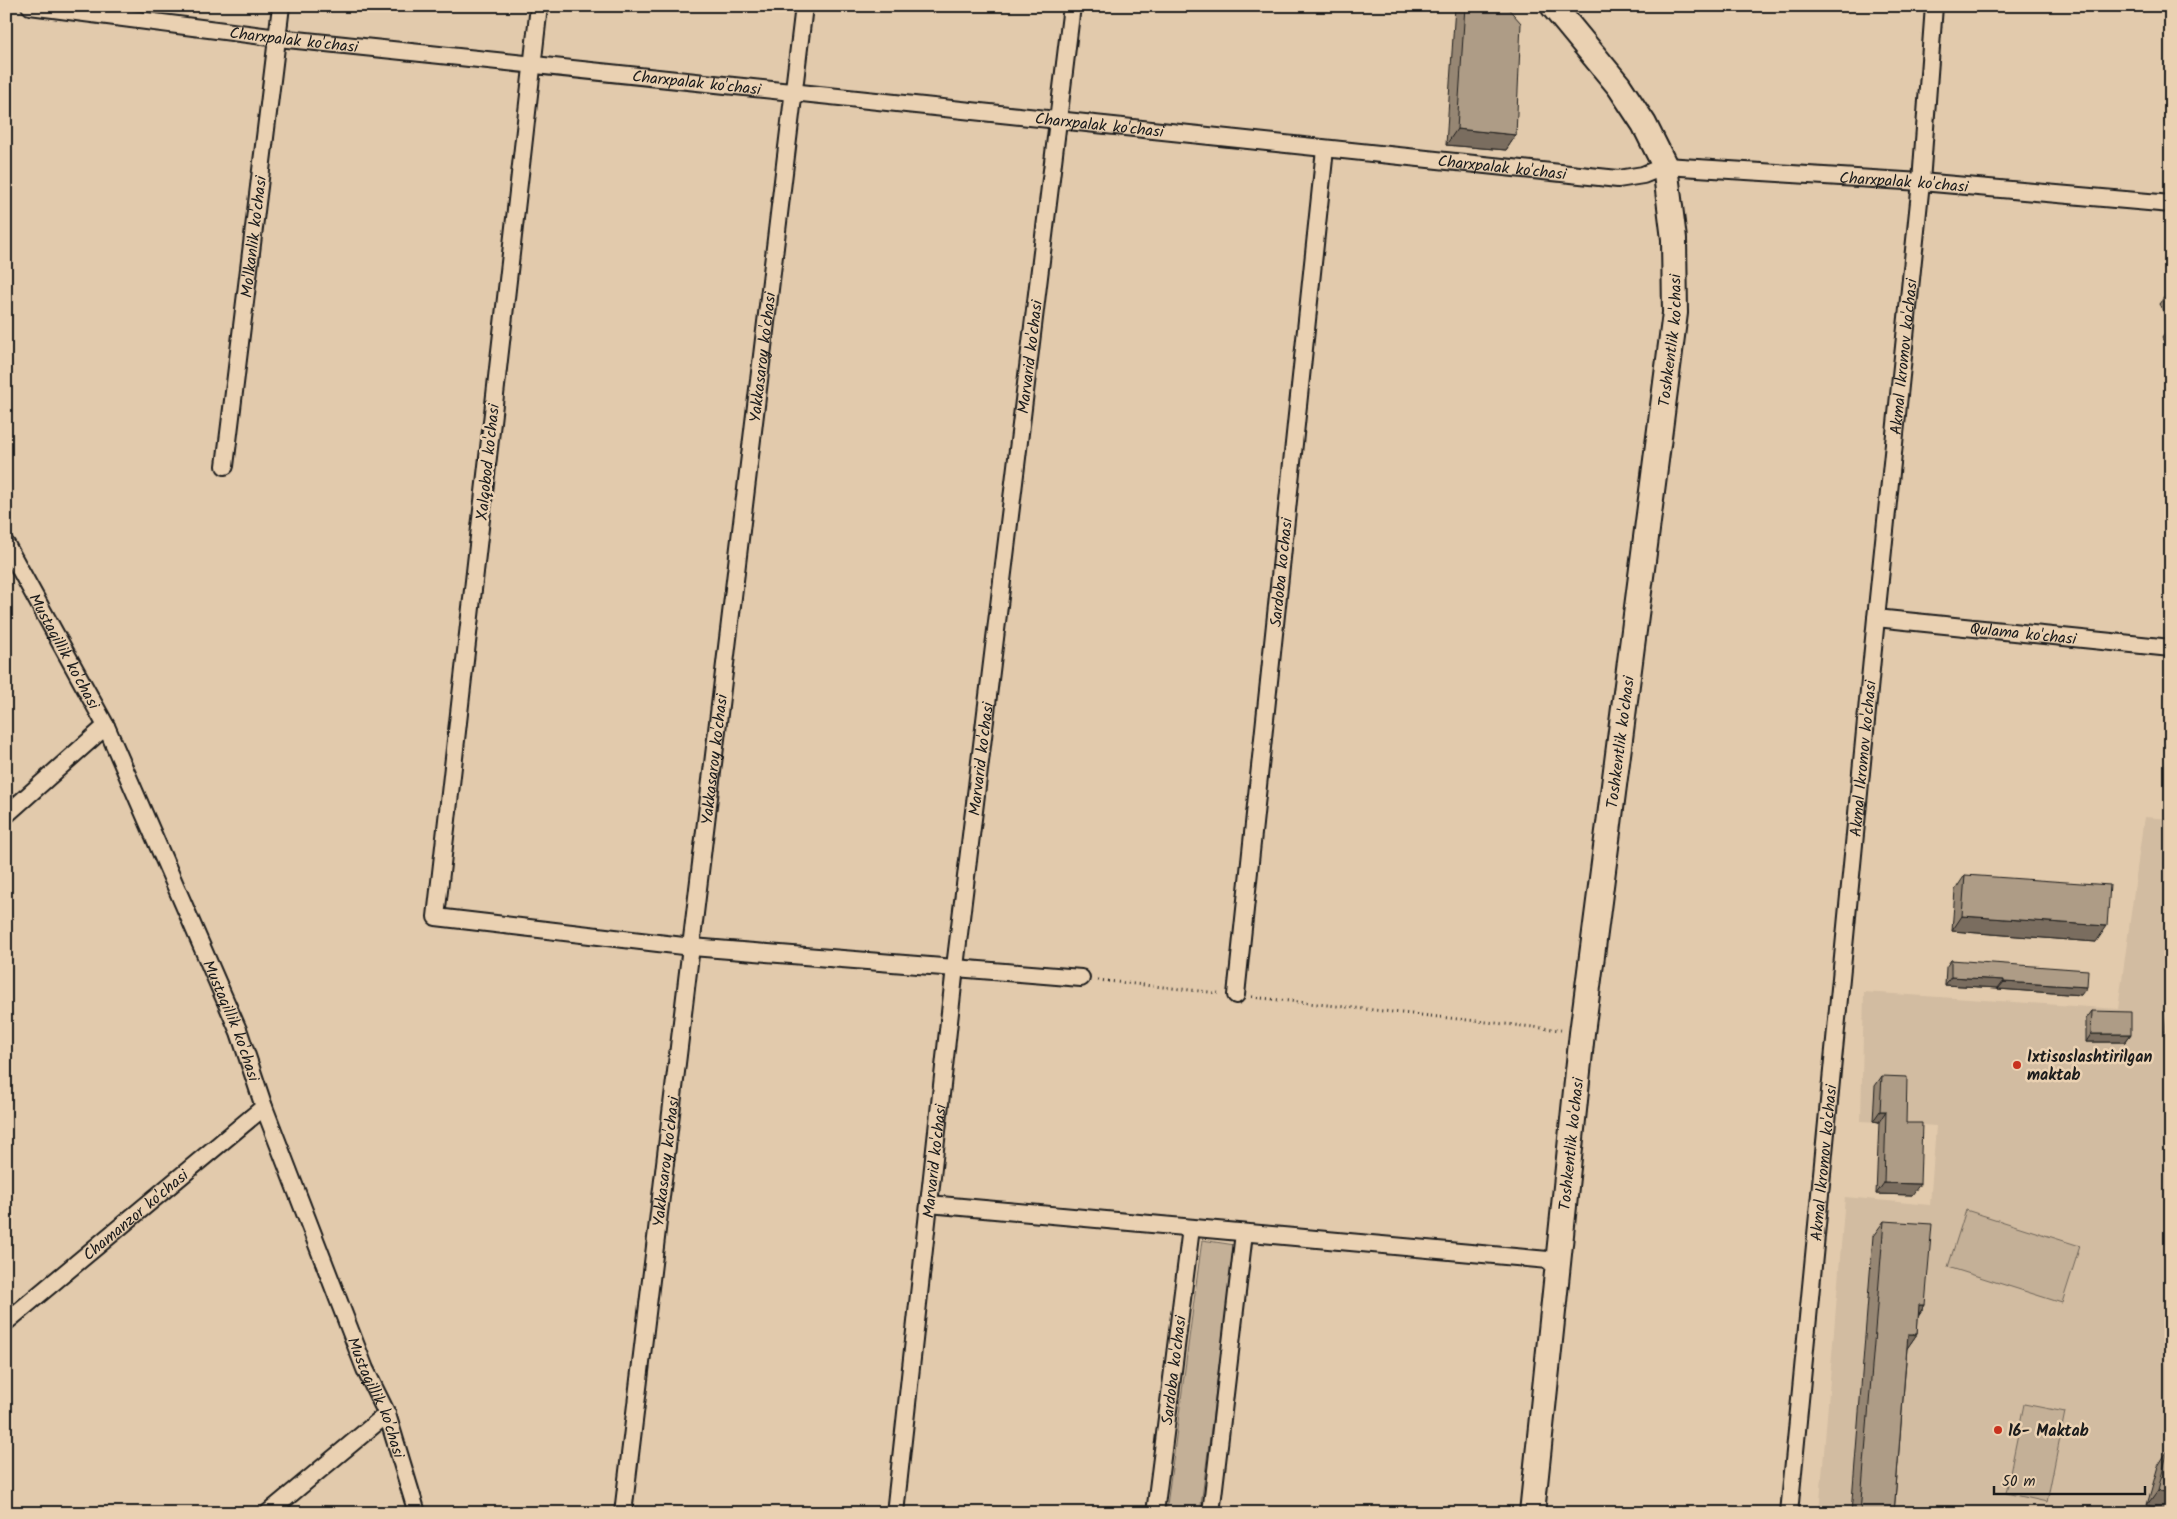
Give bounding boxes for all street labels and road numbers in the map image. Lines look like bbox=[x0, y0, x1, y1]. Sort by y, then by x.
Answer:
street label: Charxpalak ko'chasi bbox=[228, 21, 360, 60]
street label: Charxpalak ko'chasi bbox=[631, 64, 763, 103]
street label: Charxpalak ko'chasi bbox=[1034, 107, 1166, 145]
street label: Charxpalak ko'chasi bbox=[1436, 149, 1569, 188]
street label: Charxpalak ko'chasi bbox=[1839, 166, 1971, 200]
street label: Mo'lkanlik ko'chasi bbox=[235, 173, 274, 299]
street label: Toshkentlik ko'chasi bbox=[1652, 273, 1689, 408]
street label: Akmal Ikromov ko'chasi bbox=[1884, 276, 1925, 436]
street label: Yakkasaroy ko'chasi bbox=[743, 290, 784, 424]
street label: Marvarid ko'chasi bbox=[1011, 298, 1050, 415]
street label: Xalqobod ko'chasi bbox=[470, 401, 507, 522]
street label: Sardoba ko'chasi bbox=[1264, 515, 1300, 628]
street label: Mustaqillik ko'chasi bbox=[21, 589, 106, 715]
street label: Qulama ko'chasi bbox=[1969, 617, 2079, 652]
street label: Toshkentlik ko'chasi bbox=[1600, 673, 1642, 810]
street label: Akmal Ikromov ko'chasi bbox=[1844, 678, 1884, 838]
street label: Yakkasaroy ko'chasi bbox=[695, 692, 735, 826]
street label: Marvarid ko'chasi bbox=[963, 700, 1001, 817]
street label: Mustaqillik ko'chasi bbox=[195, 956, 266, 1086]
street label: Toshkentlik ko'chasi bbox=[1553, 1075, 1591, 1212]
street label: Akmal Ikromov ko'chasi bbox=[1805, 1082, 1845, 1242]
street label: Yakkasaroy ko'chasi bbox=[646, 1094, 687, 1228]
street label: Marvarid ko'chasi bbox=[916, 1102, 954, 1219]
street label: Chamanzor ko'chasi bbox=[78, 1163, 195, 1267]
street label: Sardoba ko'chasi bbox=[1155, 1313, 1194, 1426]
street label: Mustaqillik ko'chasi bbox=[340, 1334, 411, 1462]

